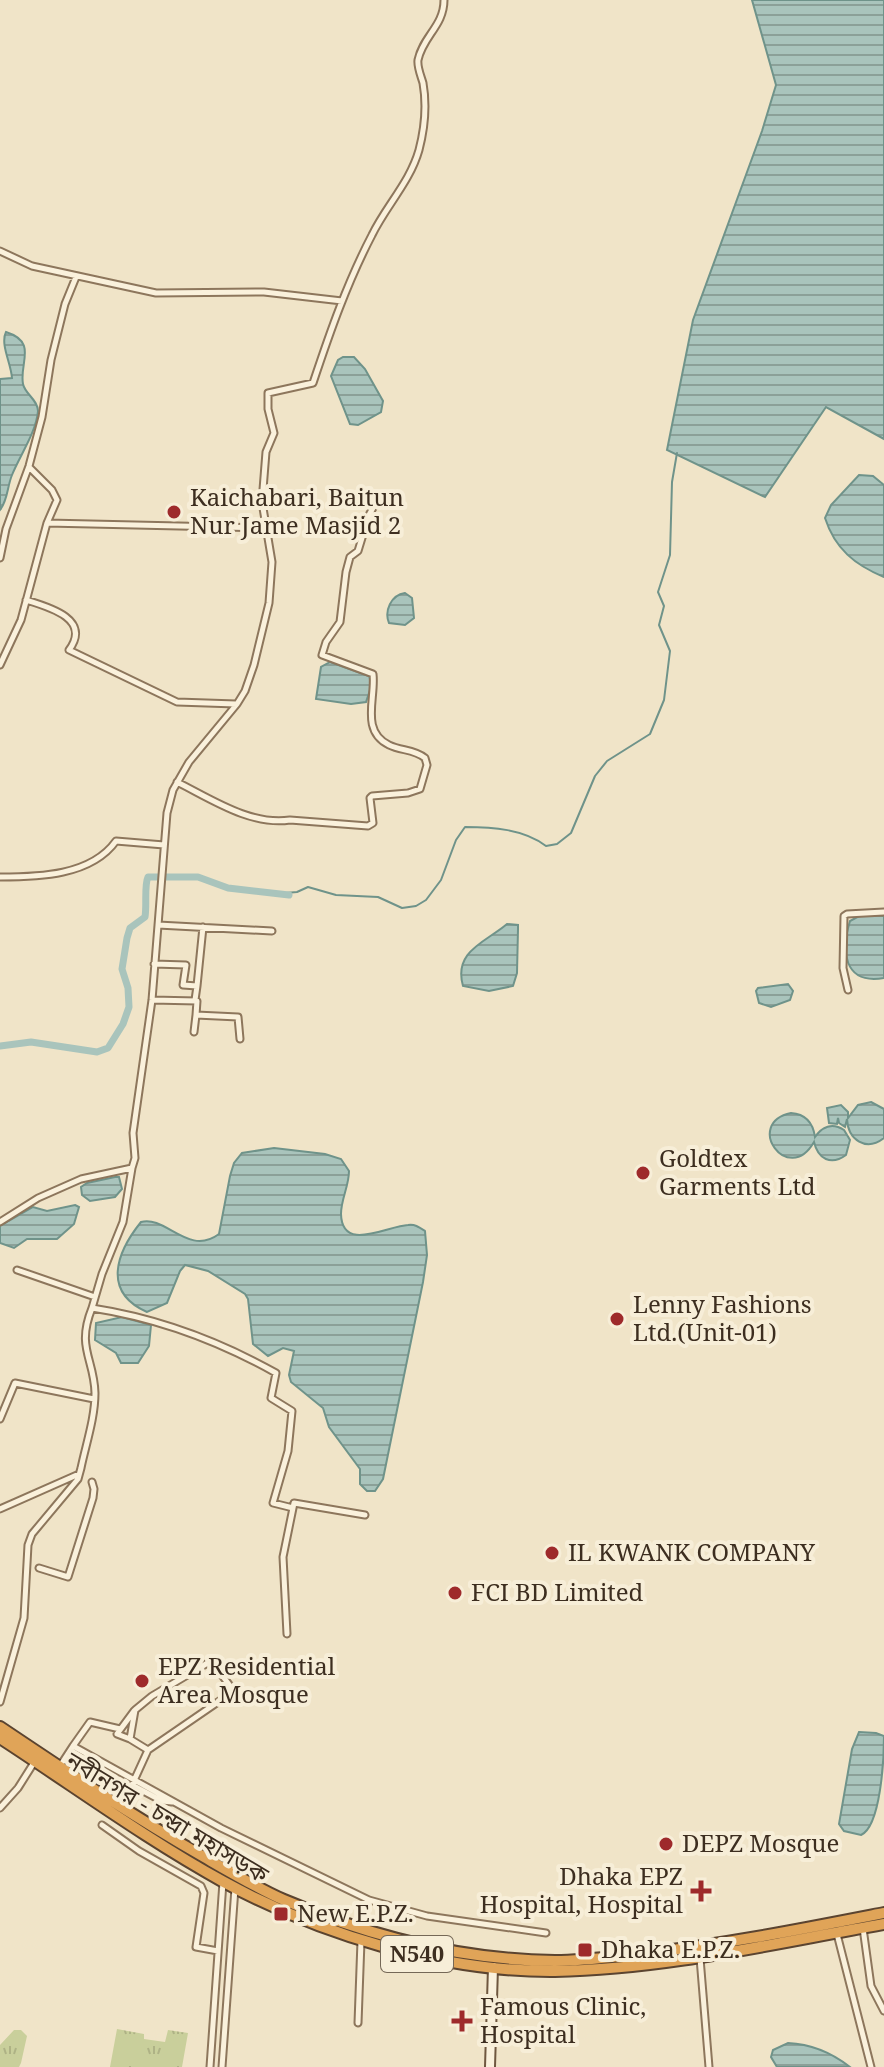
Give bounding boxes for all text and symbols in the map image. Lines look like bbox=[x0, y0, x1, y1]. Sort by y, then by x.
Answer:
place label: Kaichabari, Baitun Nur Jame Masjid 2 bbox=[190, 480, 404, 541]
marker: Kaichabari, Baitun Nur Jame Masjid 2 bbox=[165, 503, 183, 521]
place label: Goldtex Garments Ltd bbox=[659, 1141, 816, 1202]
marker: Goldtex Garments Ltd bbox=[634, 1164, 652, 1182]
place label: Lenny Fashions Ltd.(Unit-01) bbox=[633, 1287, 812, 1348]
marker: Lenny Fashions Ltd.(Unit-01) bbox=[608, 1310, 626, 1328]
place label: IL KWANK COMPANY bbox=[568, 1535, 816, 1568]
marker: IL KWANK COMPANY bbox=[543, 1544, 561, 1562]
place label: FCI BD Limited bbox=[471, 1575, 644, 1608]
marker: FCI BD Limited bbox=[446, 1584, 464, 1602]
place label: EPZ Residential Area Mosque bbox=[158, 1649, 336, 1710]
marker: EPZ Residential Area Mosque bbox=[133, 1672, 151, 1690]
street label: নবীনগর - চন্দ্রা মহাসড়ক bbox=[59, 1743, 276, 1891]
place label: DEPZ Mosque bbox=[682, 1826, 839, 1859]
marker: DEPZ Mosque bbox=[657, 1835, 675, 1853]
place label: Dhaka EPZ Hospital, Hospital bbox=[480, 1859, 684, 1920]
marker: Dhaka EPZ Hospital, Hospital bbox=[690, 1880, 712, 1902]
place label: New E.P.Z. bbox=[297, 1896, 414, 1929]
marker: New E.P.Z. bbox=[272, 1905, 290, 1923]
place label: Dhaka E.P.Z. bbox=[601, 1932, 740, 1965]
road number: N540 bbox=[381, 1936, 453, 1972]
marker: Dhaka E.P.Z. bbox=[576, 1941, 594, 1959]
place label: Famous Clinic, Hospital bbox=[480, 1989, 646, 2050]
marker: Famous Clinic, Hospital bbox=[451, 2010, 473, 2032]

